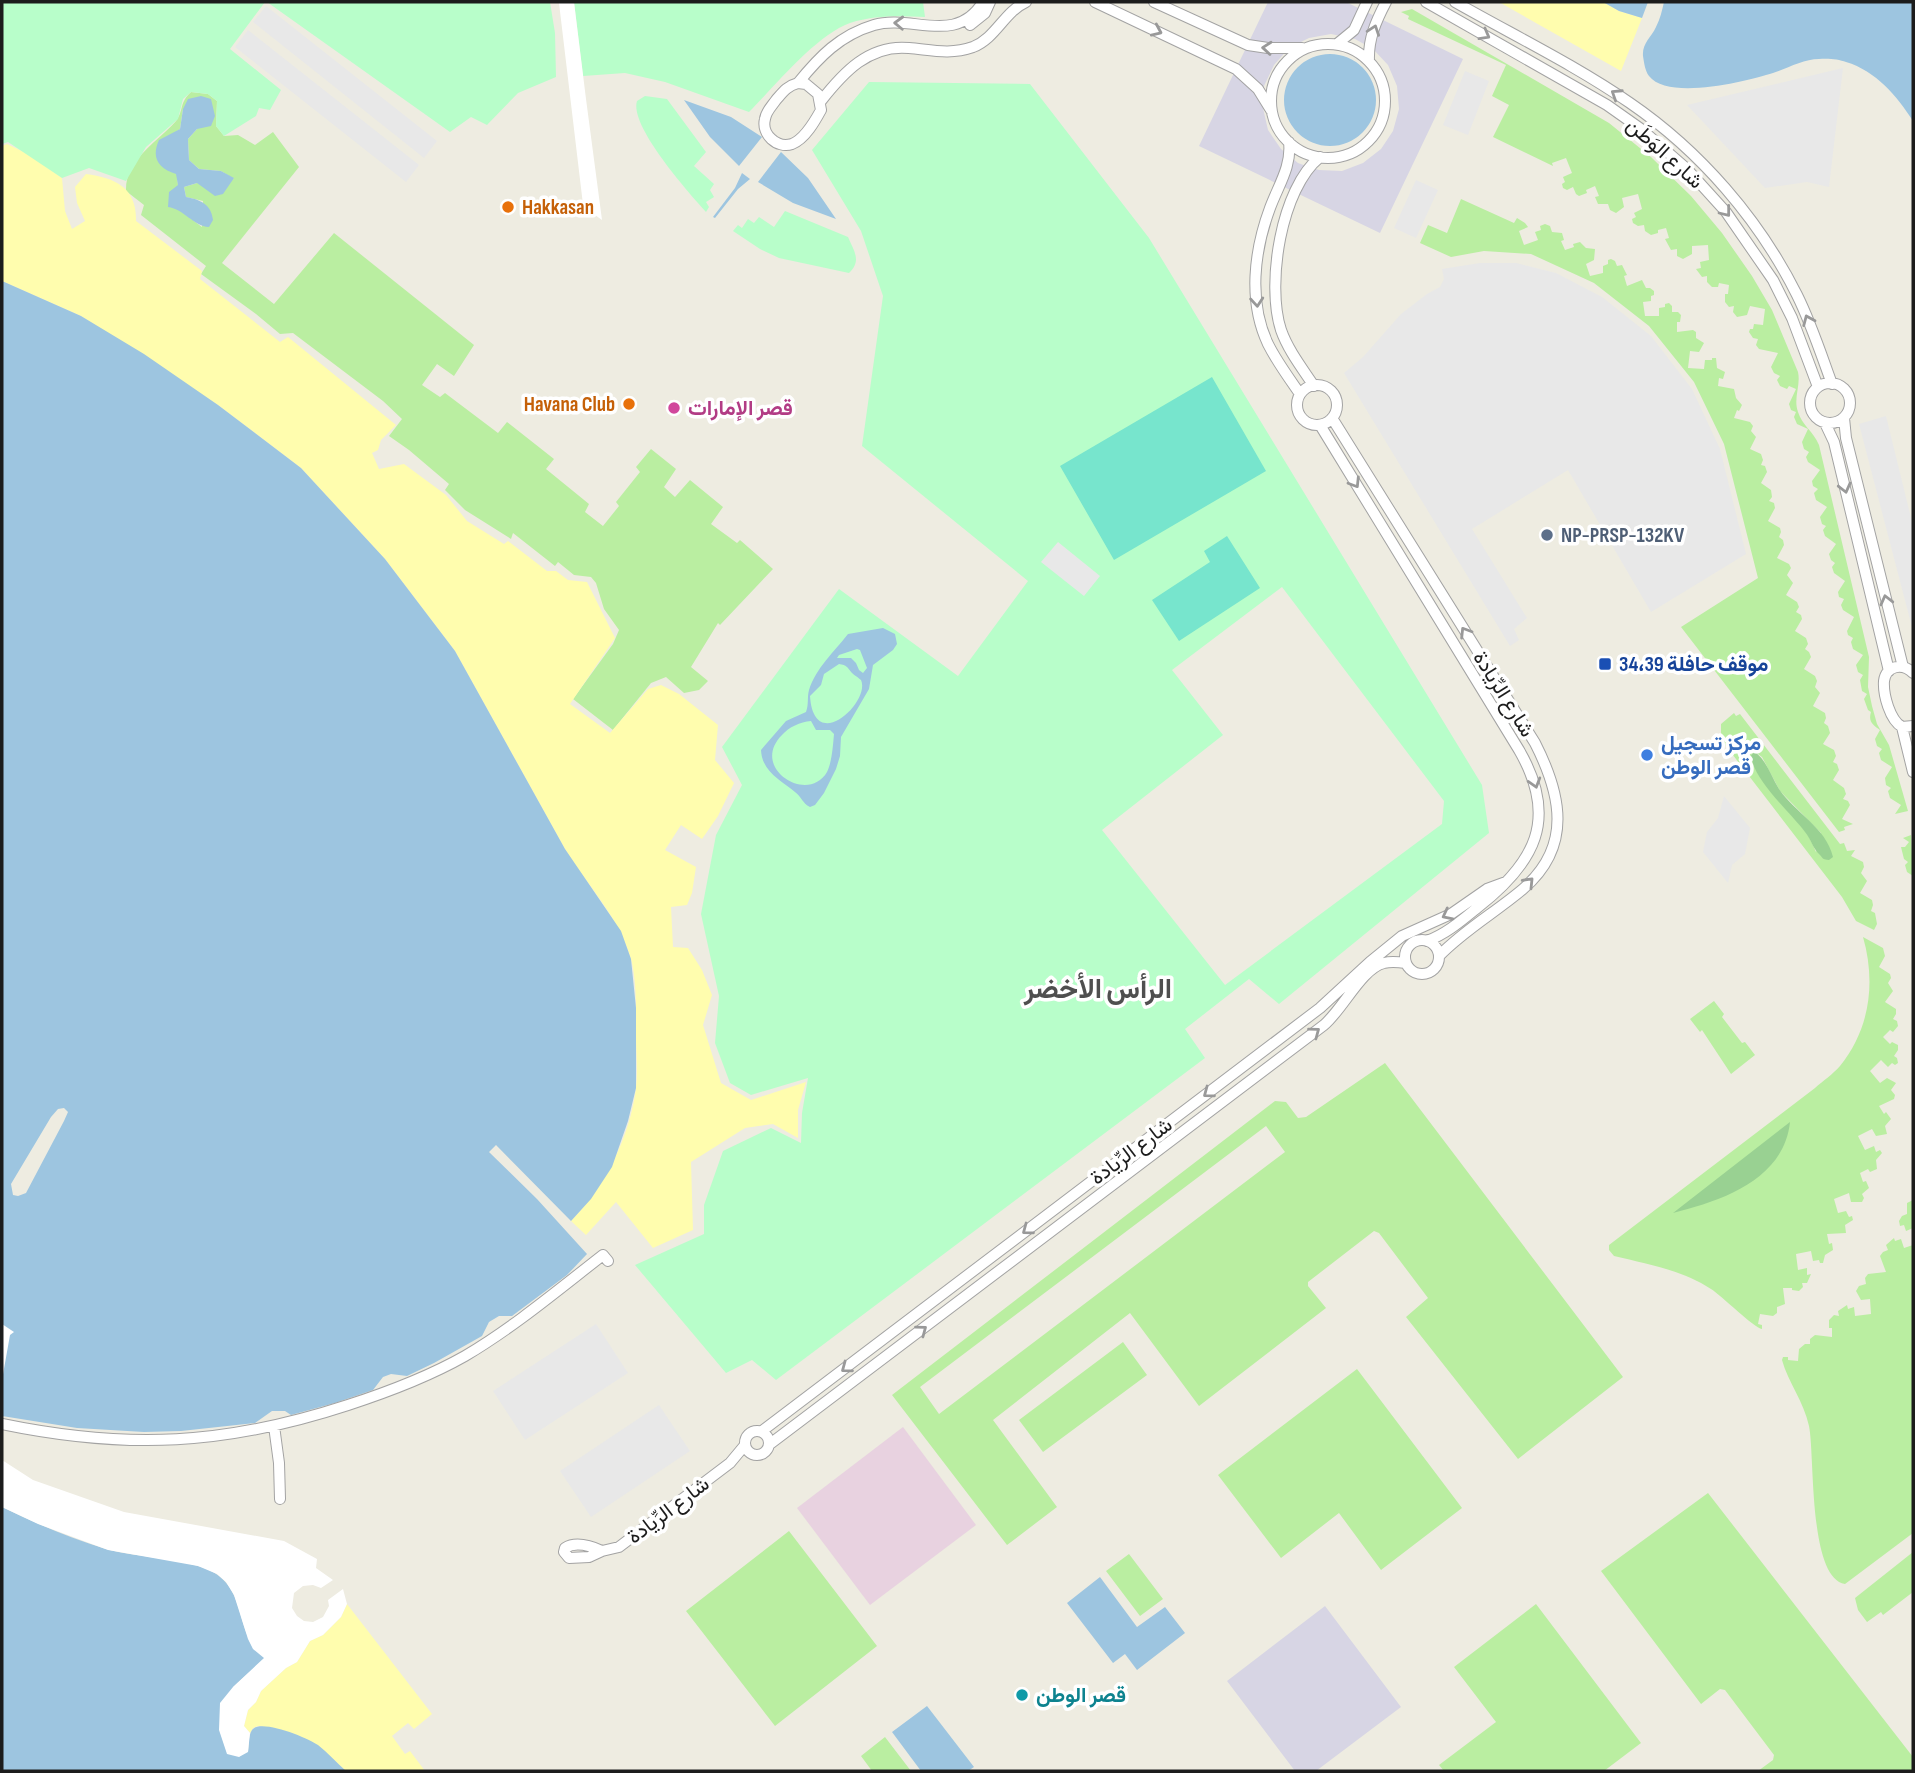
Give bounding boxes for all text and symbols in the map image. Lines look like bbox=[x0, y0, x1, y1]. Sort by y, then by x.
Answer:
one-way arrow bbox=[893, 15, 904, 30]
one-way arrow bbox=[1150, 23, 1162, 37]
one-way arrow bbox=[1366, 25, 1380, 37]
one-way arrow bbox=[1478, 27, 1491, 40]
one-way arrow bbox=[1261, 40, 1273, 55]
one-way arrow bbox=[1611, 89, 1624, 102]
street label: شارع الوَطَن bbox=[1620, 112, 1708, 195]
place label: Hakkasan bbox=[522, 195, 594, 220]
marker: Hakkasan bbox=[500, 199, 516, 215]
one-way arrow bbox=[1717, 205, 1730, 217]
one-way arrow bbox=[1249, 297, 1264, 308]
one-way arrow bbox=[1802, 315, 1816, 327]
place label: Havana Club bbox=[524, 392, 615, 417]
marker: Havana Club bbox=[621, 396, 637, 412]
place label: قصر الإمارات bbox=[688, 396, 793, 422]
marker: قصر الإمارات bbox=[666, 400, 682, 416]
one-way arrow bbox=[1347, 476, 1360, 489]
one-way arrow bbox=[1837, 481, 1851, 493]
place label: NP-PRSP-132KV bbox=[1561, 523, 1685, 548]
marker: NP-PRSP-132KV bbox=[1539, 527, 1555, 543]
one-way arrow bbox=[1880, 595, 1894, 607]
one-way arrow bbox=[1461, 626, 1474, 639]
street label: شارع الرِّيادة bbox=[1467, 647, 1540, 742]
place label: موقف حافلة 34،39 bbox=[1619, 652, 1769, 677]
marker: موقف حافلة 34،39 bbox=[1597, 656, 1613, 672]
place label: مركز تسجيل قصر الوطن bbox=[1661, 731, 1761, 780]
marker: مركز تسجيل قصر الوطن bbox=[1639, 747, 1655, 763]
one-way arrow bbox=[1526, 777, 1541, 789]
one-way arrow bbox=[1521, 877, 1534, 890]
one-way arrow bbox=[1442, 907, 1454, 920]
district label: الرأس الأخضر bbox=[1023, 972, 1172, 1006]
one-way arrow bbox=[1308, 1028, 1320, 1040]
one-way arrow bbox=[1203, 1085, 1216, 1097]
street label: شارع الرِّيادة bbox=[1085, 1112, 1178, 1191]
one-way arrow bbox=[1022, 1222, 1035, 1235]
one-way arrow bbox=[915, 1325, 927, 1338]
one-way arrow bbox=[841, 1360, 853, 1372]
street label: شارع الرِّيادة bbox=[622, 1471, 715, 1550]
place label: قصر الوطن bbox=[1036, 1683, 1126, 1708]
marker: قصر الوطن bbox=[1014, 1687, 1030, 1703]

